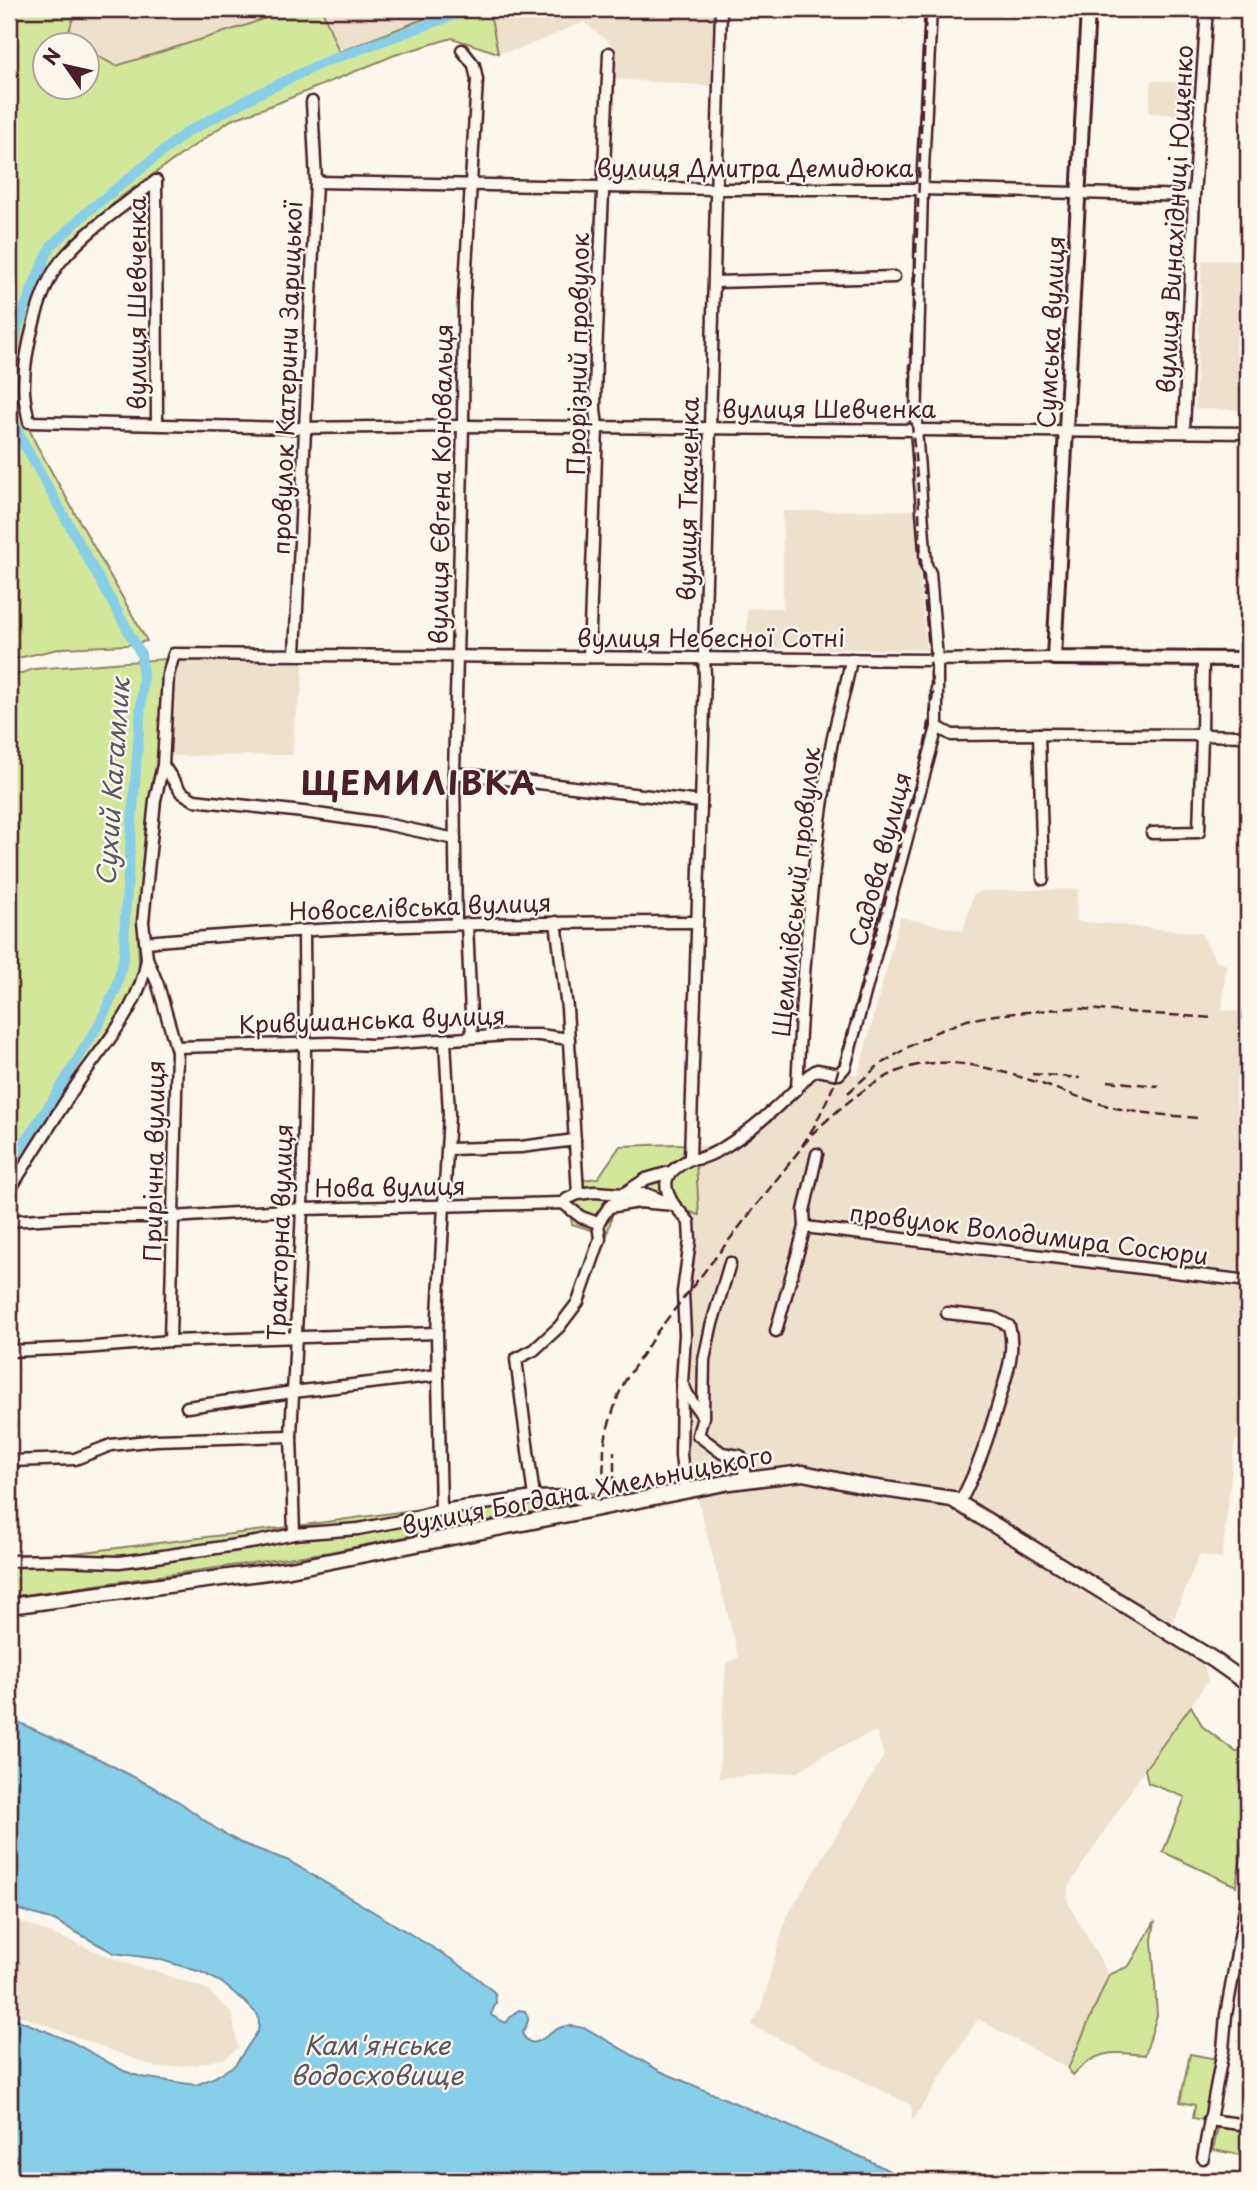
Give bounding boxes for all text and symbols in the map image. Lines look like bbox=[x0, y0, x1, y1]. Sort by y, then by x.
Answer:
north arrow bbox=[32, 32, 102, 102]
text: N bbox=[35, 42, 67, 70]
street label: вулиця Винахідниці Ющенко bbox=[1147, 44, 1201, 394]
street label: вулиця Дмитра Демидюка bbox=[597, 149, 913, 185]
street label: вулиця Шевченка bbox=[118, 196, 154, 410]
street label: провулок Катерини Зарицької bbox=[262, 199, 310, 556]
street label: Прорізний провулок bbox=[557, 232, 597, 476]
street label: Сумська вулиця bbox=[1027, 235, 1073, 429]
street label: вулиця Євгена Коновальця bbox=[419, 323, 461, 645]
street label: вулиця Шевченка bbox=[722, 390, 936, 426]
street label: вулиця Ткаченка bbox=[667, 397, 707, 601]
street label: вулиця Небесної Сотні bbox=[577, 619, 845, 655]
water label: Сухий Кагамлик bbox=[85, 674, 139, 887]
street label: Щемилівський провулок bbox=[762, 744, 828, 1039]
district label: ЩЕМИЛІВКА bbox=[300, 758, 538, 806]
street label: Садова вулиця bbox=[838, 768, 920, 950]
street label: Новоселівська вулиця bbox=[288, 883, 552, 929]
street label: Кривушанська вулиця bbox=[238, 996, 506, 1042]
street label: Прирічна вулиця bbox=[133, 1060, 173, 1262]
street label: Тракторна вулиця bbox=[257, 1123, 301, 1341]
street label: Нова вулиця bbox=[314, 1167, 466, 1205]
street label: провулок Володимира Сосюри bbox=[847, 1193, 1211, 1273]
street label: вулиця Богдана Хмельницького bbox=[398, 1435, 776, 1543]
water label: Кам'янське водосховище bbox=[290, 2025, 465, 2094]

